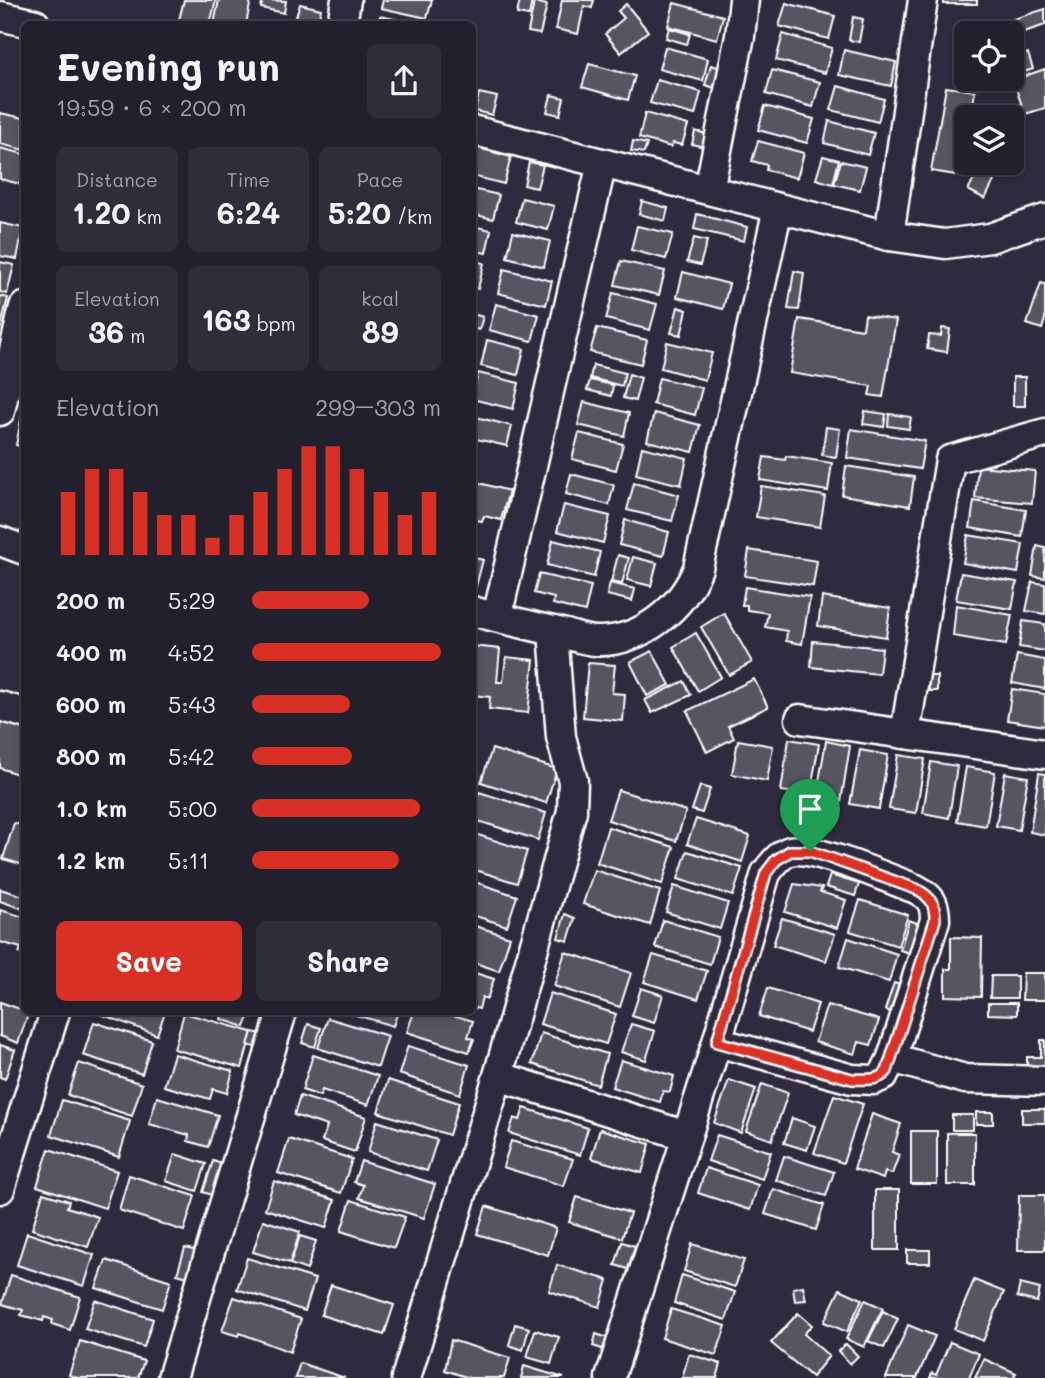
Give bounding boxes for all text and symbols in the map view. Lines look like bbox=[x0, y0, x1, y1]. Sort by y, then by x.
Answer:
map controls bbox=[954, 21, 1024, 175]
button: locate bbox=[954, 21, 1024, 91]
text: Evening run bbox=[56, 41, 280, 91]
button: share bbox=[367, 44, 441, 118]
text: 19:59 · 6 × 200 m bbox=[56, 92, 247, 122]
button: layers bbox=[954, 105, 1024, 175]
text: Distance bbox=[76, 167, 158, 192]
text: Time bbox=[227, 167, 270, 192]
text: Pace bbox=[357, 167, 403, 192]
text: 1.20 bbox=[72, 192, 130, 232]
text: 6:24 bbox=[217, 192, 280, 232]
text: 5:20 bbox=[328, 192, 391, 232]
text: km bbox=[130, 204, 162, 229]
text: /km bbox=[391, 204, 432, 229]
text: Elevation bbox=[74, 286, 159, 311]
text: kcal bbox=[361, 286, 399, 311]
text: 163 bbox=[201, 299, 251, 339]
text: 36 bbox=[88, 311, 124, 351]
text: bpm bbox=[251, 311, 296, 336]
text: 89 bbox=[362, 311, 398, 351]
text: m bbox=[124, 323, 146, 348]
text: Elevation bbox=[56, 392, 159, 422]
text: 299–303 m bbox=[315, 392, 441, 422]
text: 200 m bbox=[56, 585, 125, 615]
text: 5:29 bbox=[168, 585, 215, 615]
text: 400 m bbox=[56, 637, 127, 667]
text: 4:52 bbox=[168, 637, 215, 667]
text: 600 m bbox=[56, 689, 126, 719]
text: 5:43 bbox=[168, 689, 216, 719]
text: 800 m bbox=[56, 741, 126, 771]
text: 5:42 bbox=[168, 741, 215, 771]
pin bbox=[780, 779, 840, 851]
icon: arrive bbox=[791, 790, 829, 828]
text: 1.0 km bbox=[56, 793, 127, 823]
text: 5:00 bbox=[168, 793, 217, 823]
text: 1.2 km bbox=[56, 845, 125, 875]
text: 5:11 bbox=[168, 845, 209, 875]
button: Save bbox=[56, 921, 242, 1001]
button: Share bbox=[256, 921, 441, 1001]

